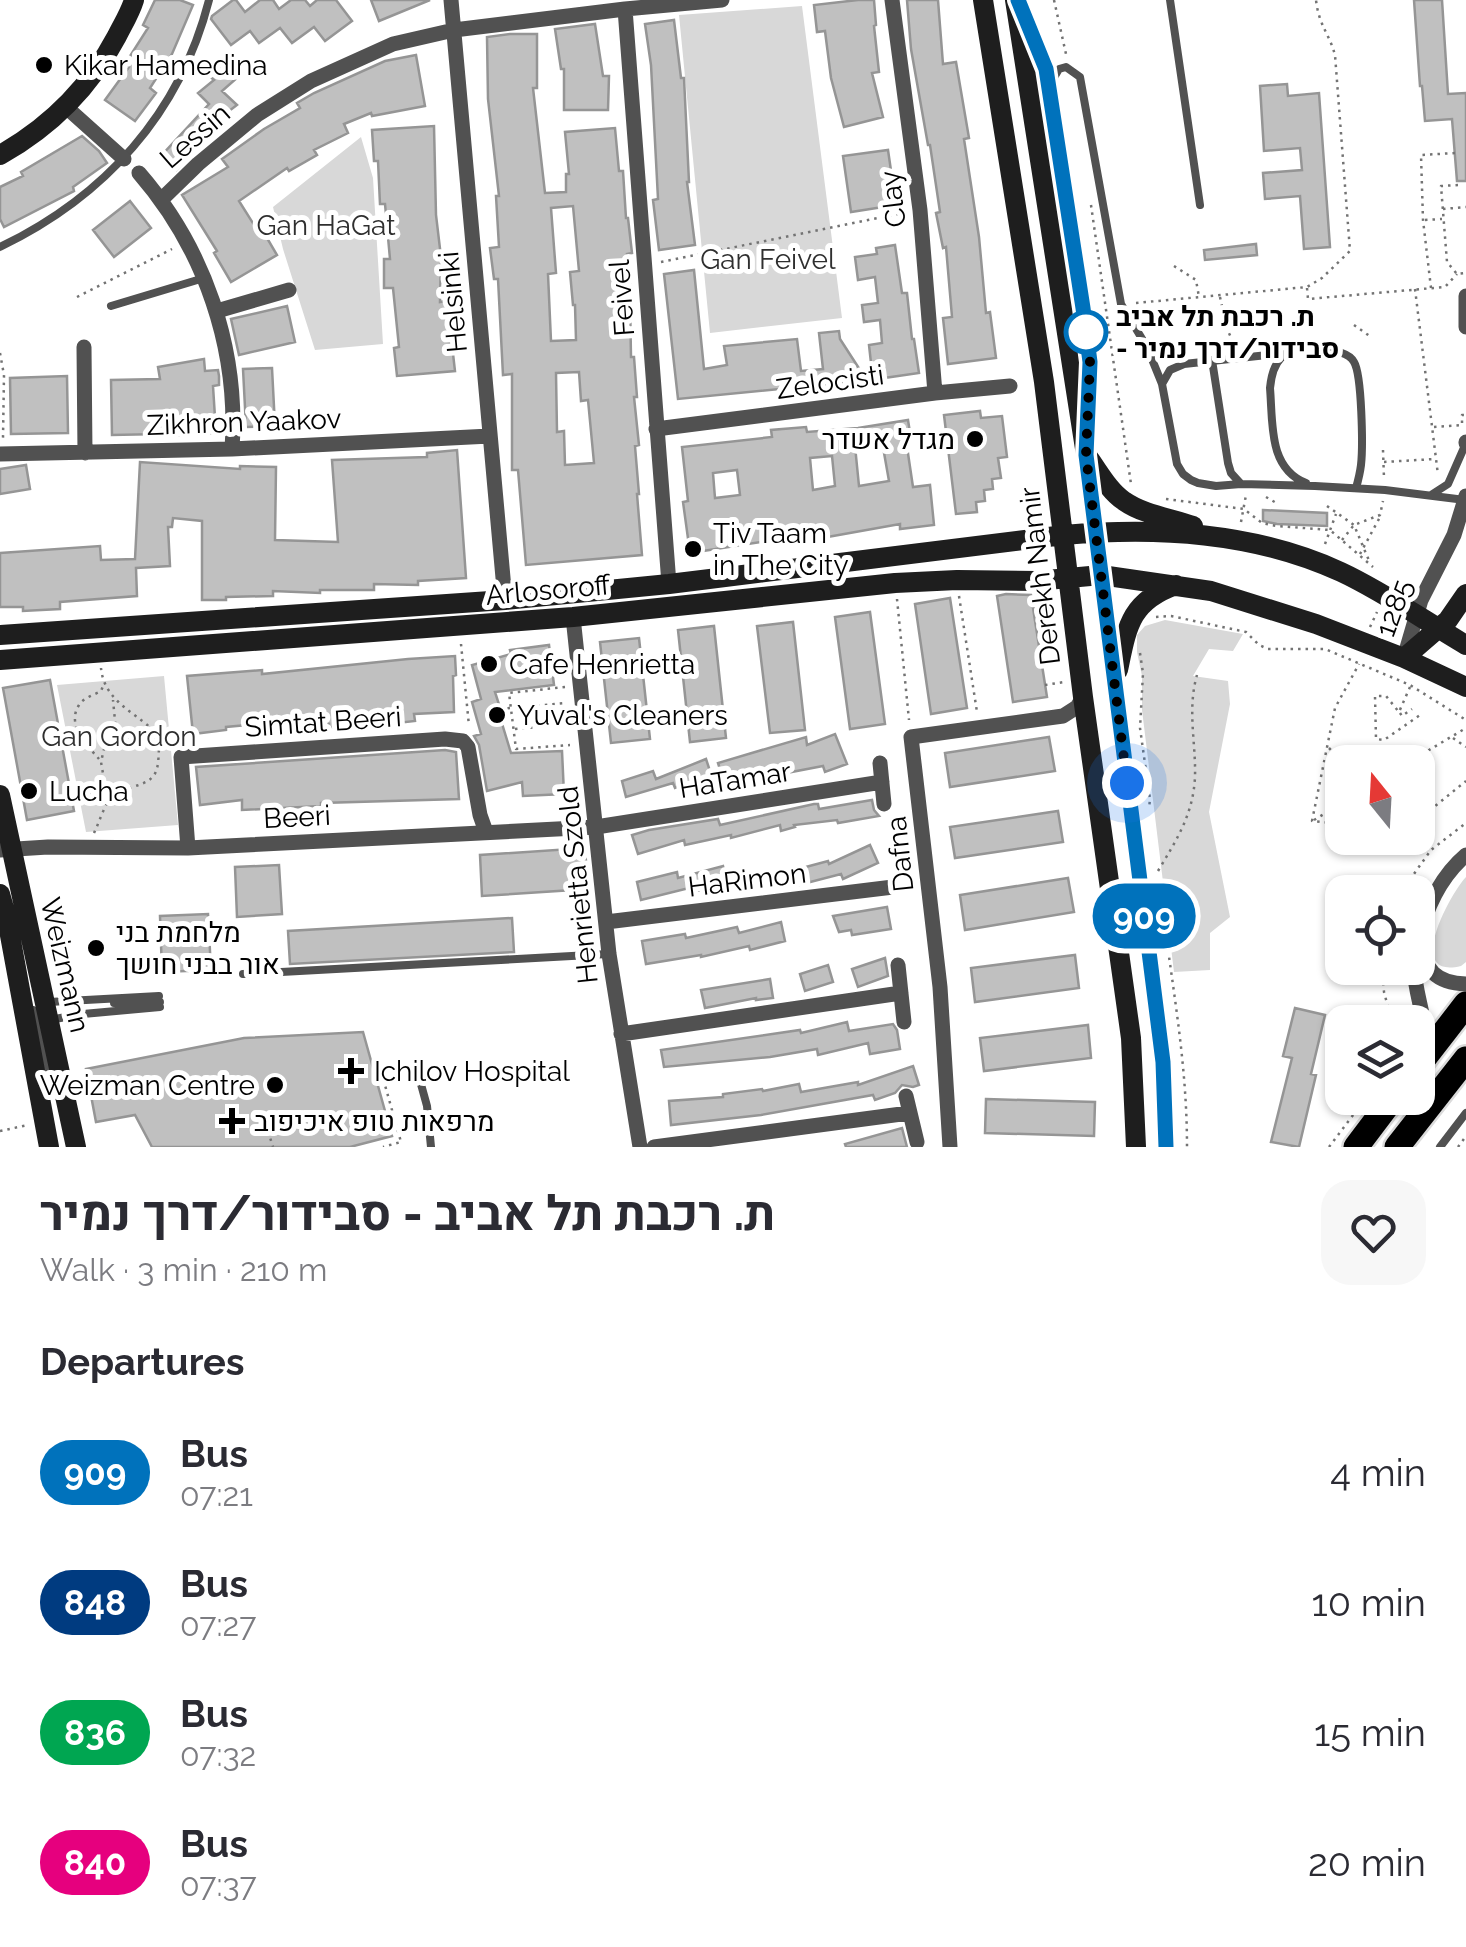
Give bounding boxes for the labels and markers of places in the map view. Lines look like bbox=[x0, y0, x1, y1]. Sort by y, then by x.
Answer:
place label: Kikar Hamedina bbox=[64, 49, 268, 82]
marker: Kikar Hamedina bbox=[33, 54, 55, 76]
place label: ת. רכבת תל אביב - סבידור/דרך נמיר bbox=[1116, 300, 1339, 365]
marker: ת. רכבת תל אביב - סבידור/דרך נמיר bbox=[1065, 311, 1107, 353]
place label: מגדל אשדר bbox=[822, 423, 955, 456]
marker: מגדל אשדר bbox=[964, 428, 986, 450]
place label: Tiv Taam in The City bbox=[713, 517, 849, 582]
marker: Tiv Taam in The City bbox=[682, 538, 704, 560]
place label: Cafe Henrietta bbox=[509, 648, 695, 681]
marker: Cafe Henrietta bbox=[478, 653, 500, 675]
place label: Yuval's Cleaners bbox=[517, 699, 728, 732]
marker: Yuval's Cleaners bbox=[486, 704, 508, 726]
place label: Lucha bbox=[49, 775, 129, 808]
marker: Lucha bbox=[18, 780, 40, 802]
place label: מלחמת בני אור בבני חושך bbox=[116, 916, 280, 981]
marker: מלחמת בני אור בבני חושך bbox=[85, 937, 107, 959]
place label: Ichilov Hospital bbox=[374, 1055, 570, 1088]
marker: Ichilov Hospital bbox=[338, 1058, 364, 1084]
place label: Weizman Centre bbox=[40, 1069, 255, 1102]
marker: Weizman Centre bbox=[264, 1074, 286, 1096]
place label: מרפאות טופ איכיפוב bbox=[254, 1105, 495, 1138]
marker: מרפאות טופ איכיפוב bbox=[219, 1108, 245, 1134]

